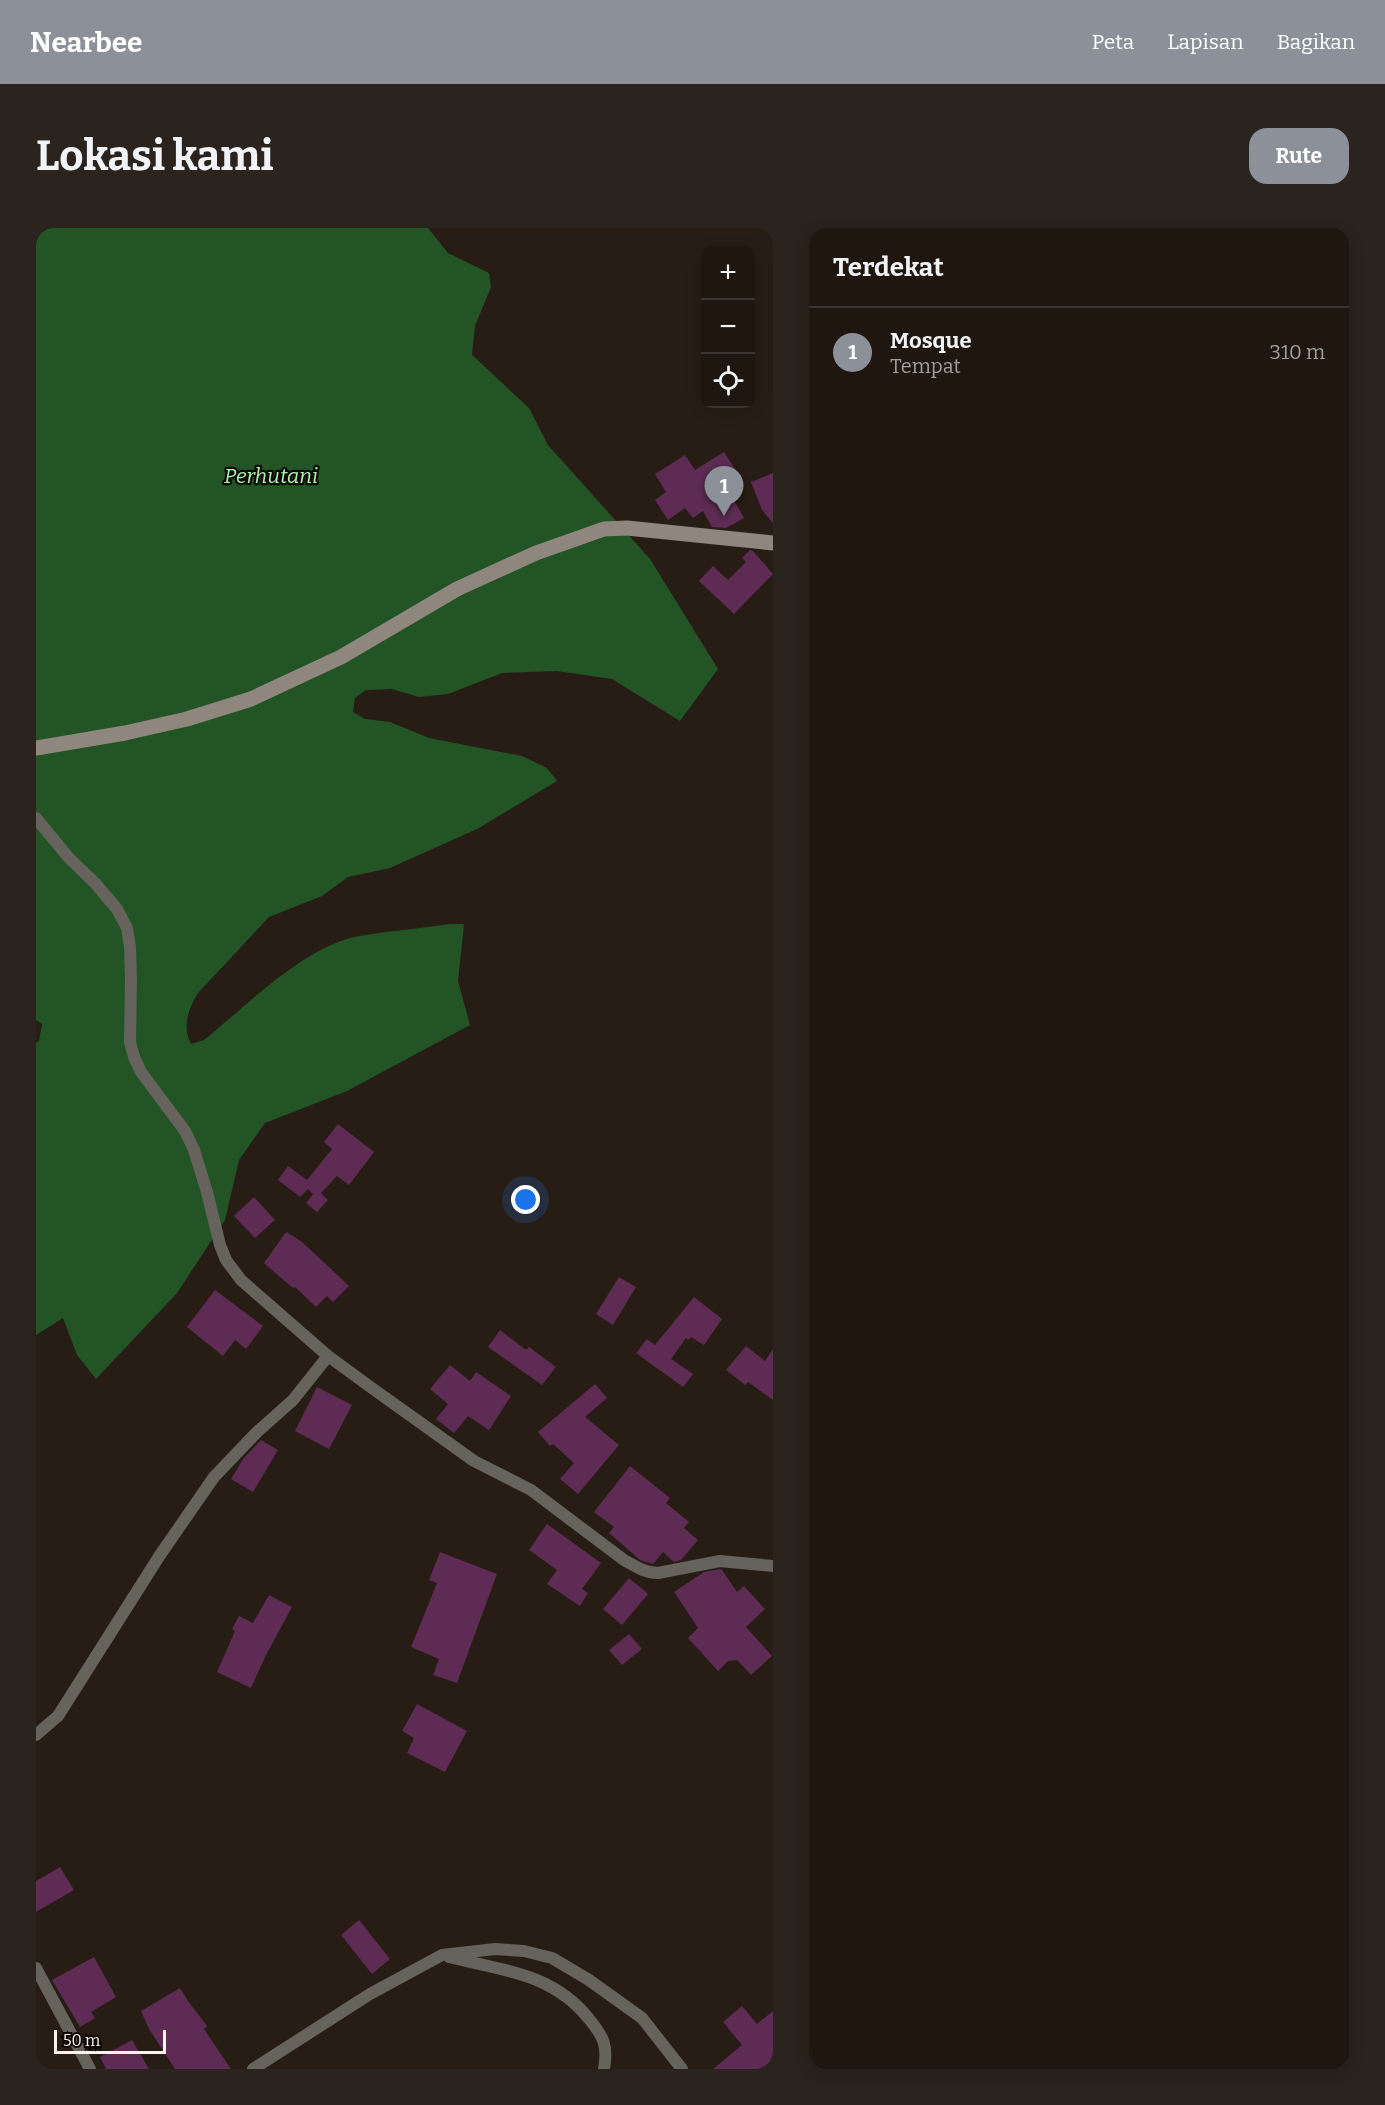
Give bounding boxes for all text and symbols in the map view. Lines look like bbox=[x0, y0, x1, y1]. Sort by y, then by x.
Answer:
text: Nearbee bbox=[30, 26, 142, 59]
text: Peta bbox=[1092, 29, 1134, 55]
text: Lapisan bbox=[1167, 29, 1244, 55]
text: Bagikan bbox=[1277, 29, 1355, 55]
button: Rute bbox=[1249, 128, 1349, 184]
text: Lokasi kami bbox=[36, 131, 274, 181]
map controls bbox=[701, 246, 755, 408]
button: + bbox=[701, 246, 755, 300]
text: Terdekat bbox=[833, 252, 944, 283]
button: − bbox=[701, 300, 755, 354]
text: Mosque bbox=[890, 327, 972, 354]
text: 1 bbox=[848, 340, 857, 364]
text: 310 m bbox=[1270, 340, 1325, 364]
button: locate bbox=[701, 354, 755, 408]
text: Tempat bbox=[890, 354, 961, 378]
park label: Perhutani bbox=[224, 463, 318, 489]
pin: 1 bbox=[704, 466, 744, 516]
your location bbox=[511, 1185, 540, 1214]
scale bar bbox=[54, 2027, 166, 2054]
text: 50 m bbox=[63, 2031, 100, 2050]

